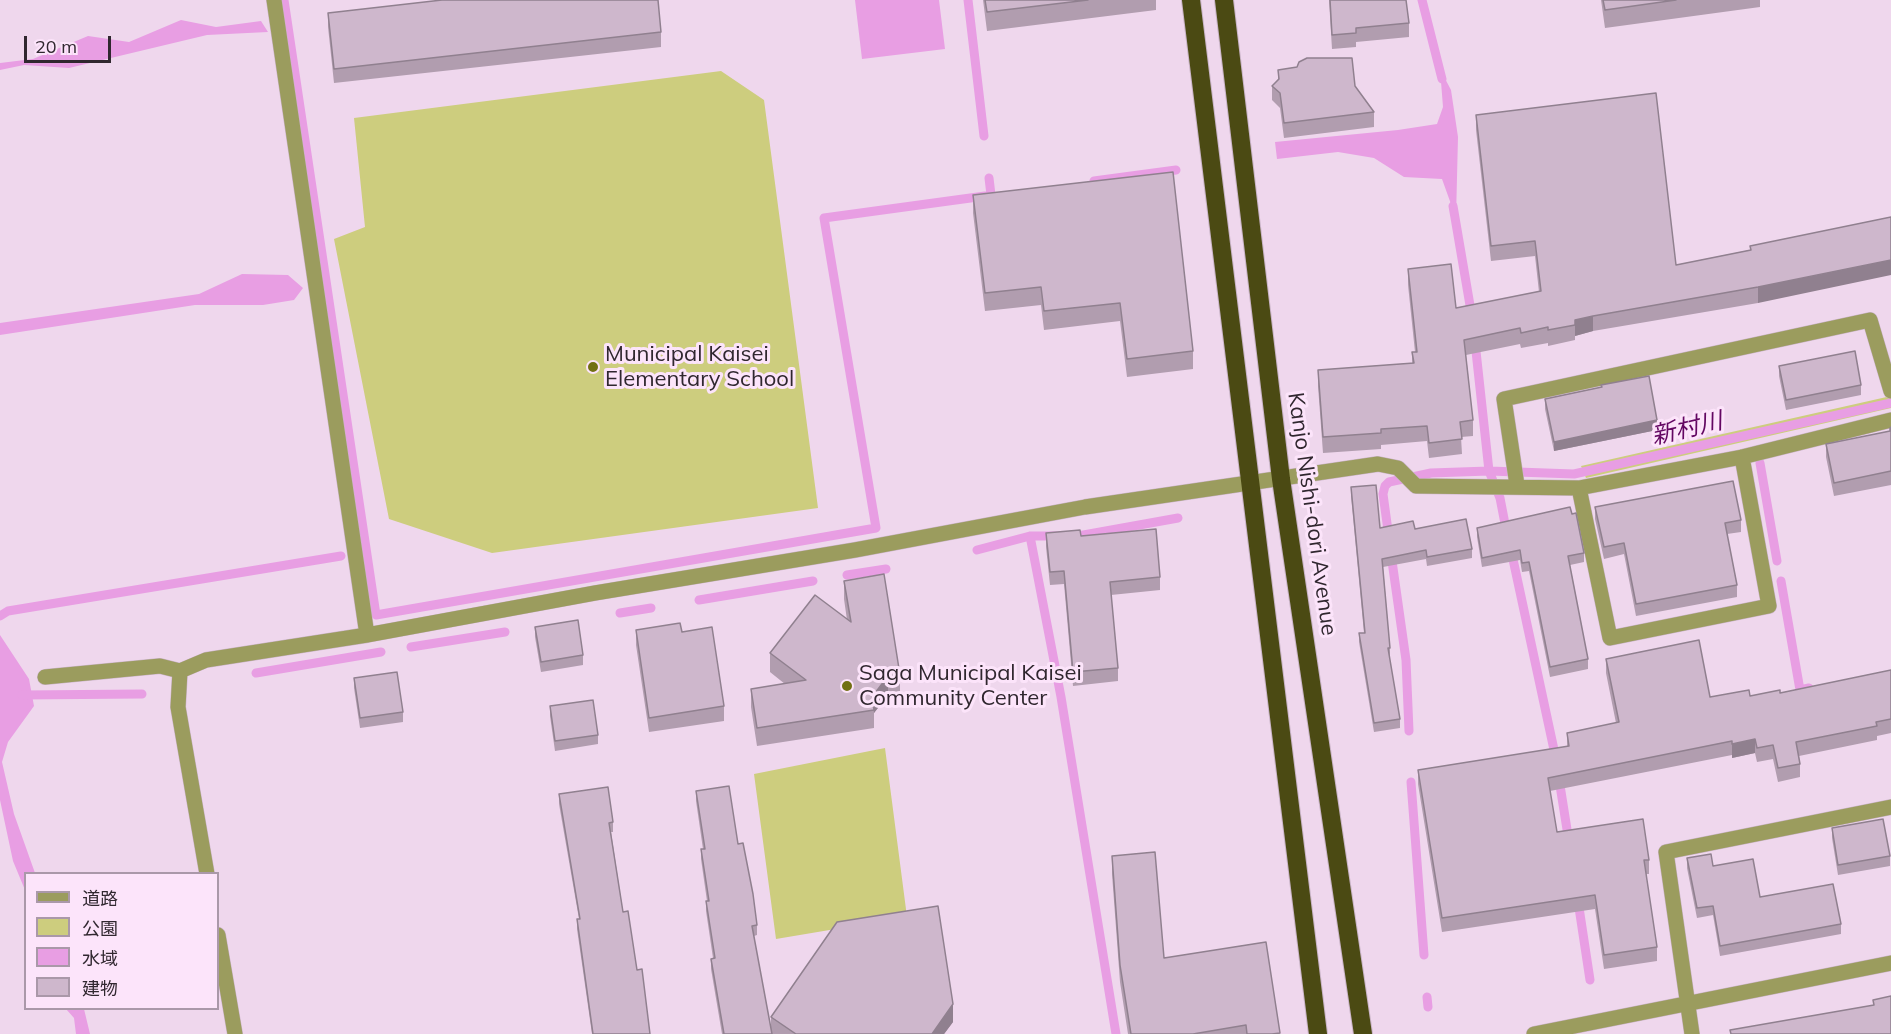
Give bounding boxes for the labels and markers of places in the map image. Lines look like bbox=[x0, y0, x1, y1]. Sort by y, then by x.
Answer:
place label: Municipal Kaisei Elementary School bbox=[605, 341, 794, 392]
marker: Municipal Kaisei Elementary School bbox=[586, 360, 600, 374]
place label: Saga Municipal Kaisei Community Center bbox=[859, 660, 1082, 712]
marker: Saga Municipal Kaisei Community Center bbox=[840, 679, 854, 693]

